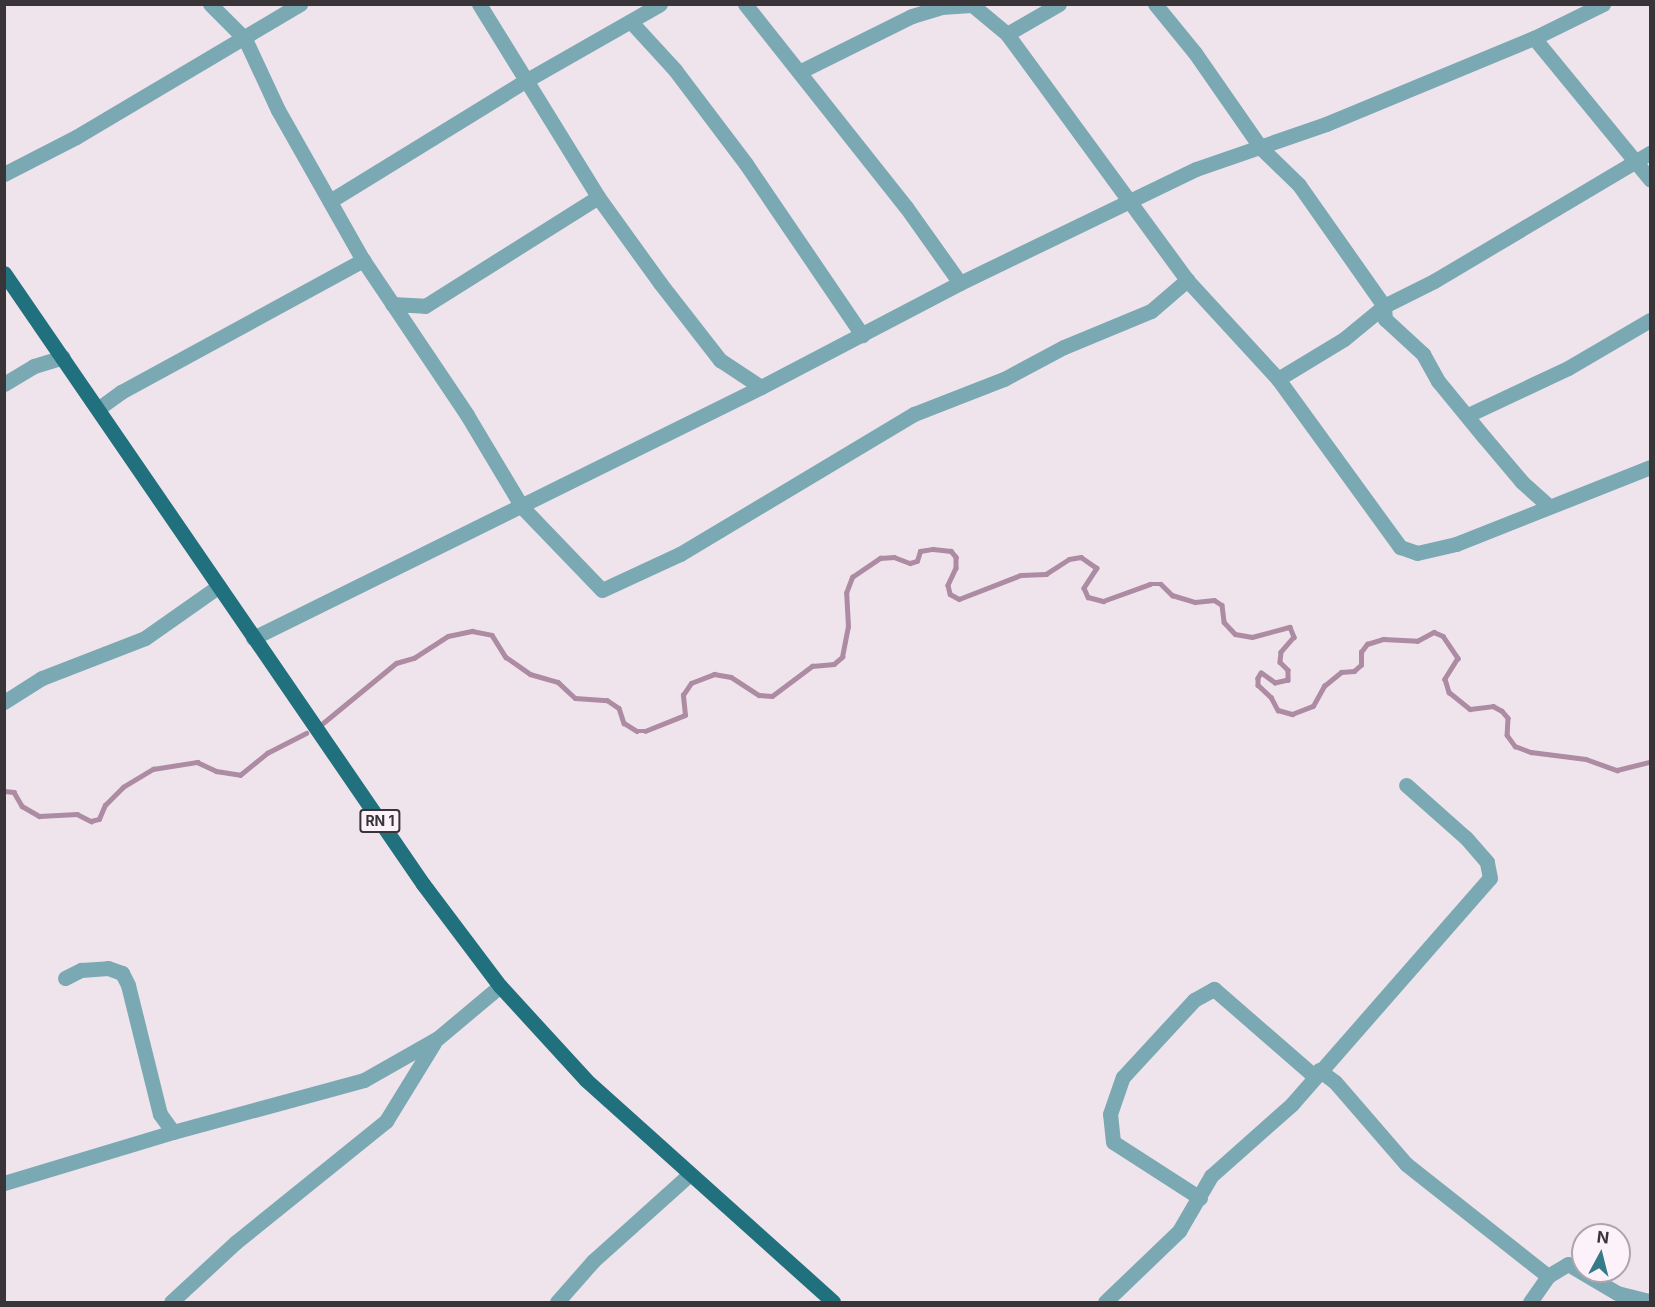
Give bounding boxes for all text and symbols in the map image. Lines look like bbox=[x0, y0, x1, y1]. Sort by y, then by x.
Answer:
road number: RN 1 bbox=[359, 810, 401, 832]
north arrow bbox=[1571, 1223, 1631, 1283]
text: N bbox=[1596, 1226, 1610, 1248]

